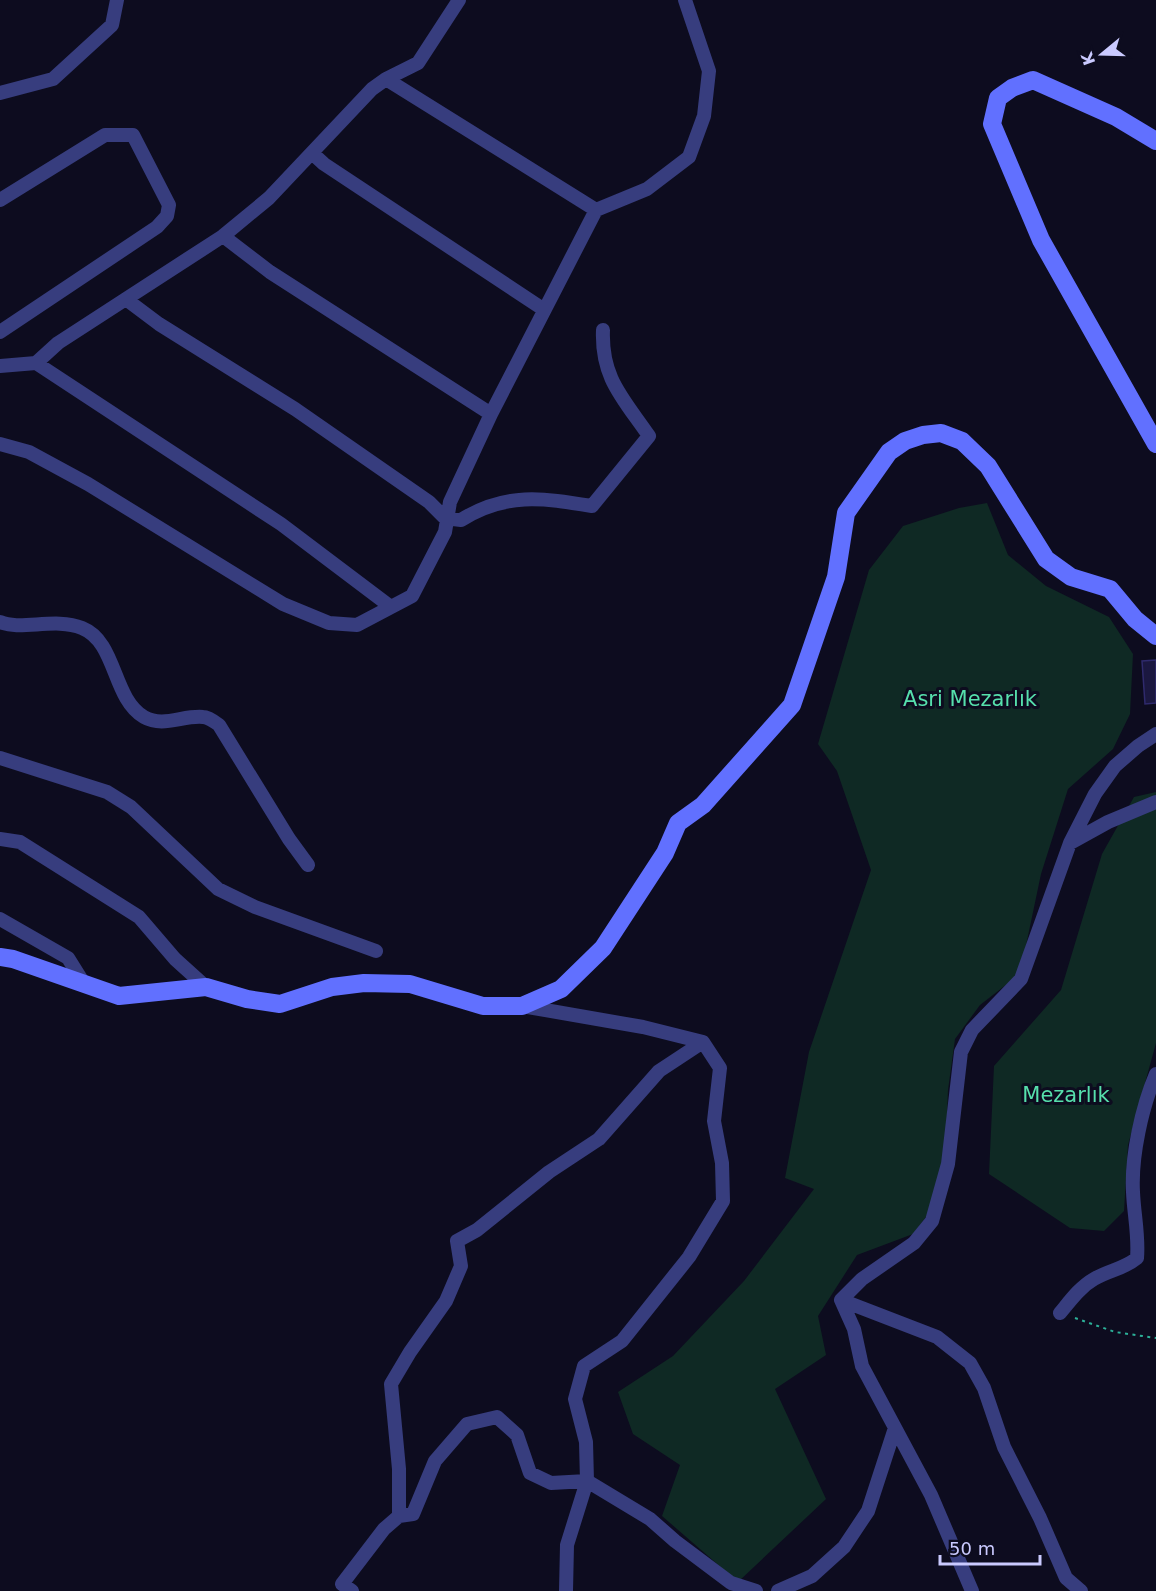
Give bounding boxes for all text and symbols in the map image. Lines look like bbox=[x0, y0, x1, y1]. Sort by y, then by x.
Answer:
north arrow bbox=[1072, 24, 1132, 84]
text: K bbox=[1077, 49, 1099, 68]
park label: Asri Mezarlık bbox=[903, 687, 1038, 711]
park label: Mezarlık bbox=[1022, 1083, 1111, 1107]
scale bar bbox=[940, 1528, 1040, 1566]
text: 50 m bbox=[949, 1538, 995, 1559]

